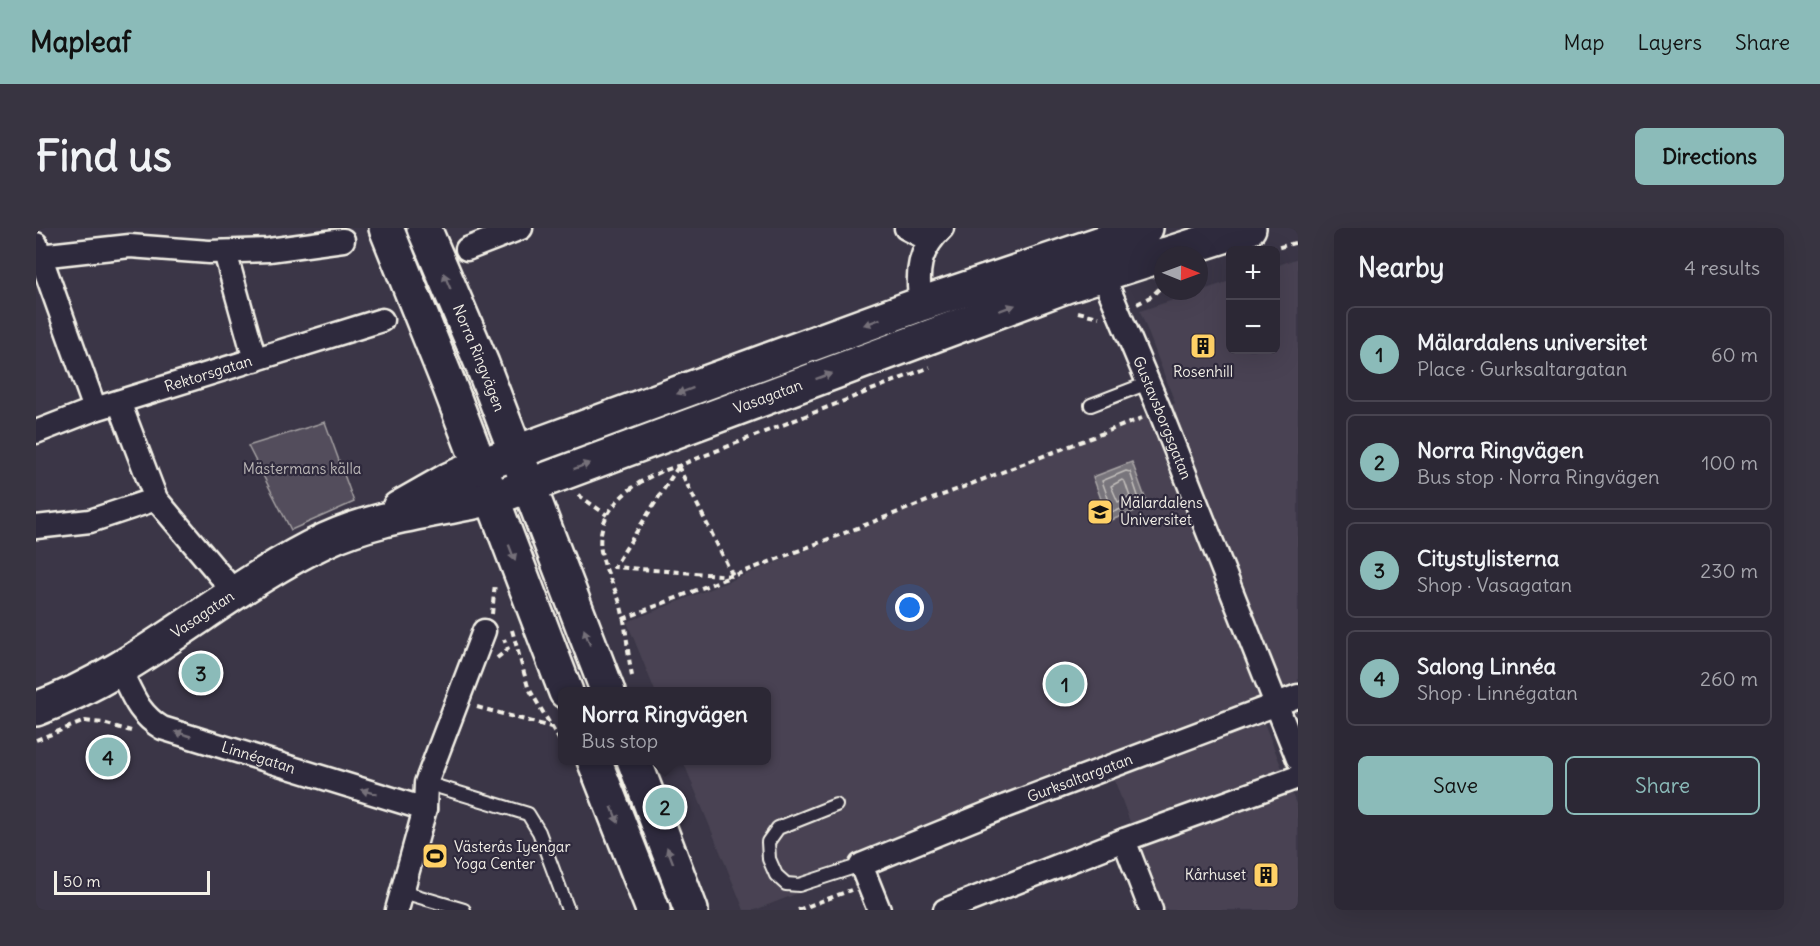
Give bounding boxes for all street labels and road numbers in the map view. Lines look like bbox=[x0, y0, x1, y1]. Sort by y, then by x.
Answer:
street label: Norra Ringvägen bbox=[449, 301, 509, 414]
street label: Rektorsgatan bbox=[162, 351, 255, 396]
street label: Gustavsborgsgatan bbox=[1129, 353, 1196, 482]
street label: Vasagatan bbox=[731, 375, 805, 418]
street label: Vasagatan bbox=[167, 586, 238, 642]
street label: Linnégatan bbox=[219, 737, 298, 778]
street label: Gurksaltargatan bbox=[1024, 749, 1135, 806]

